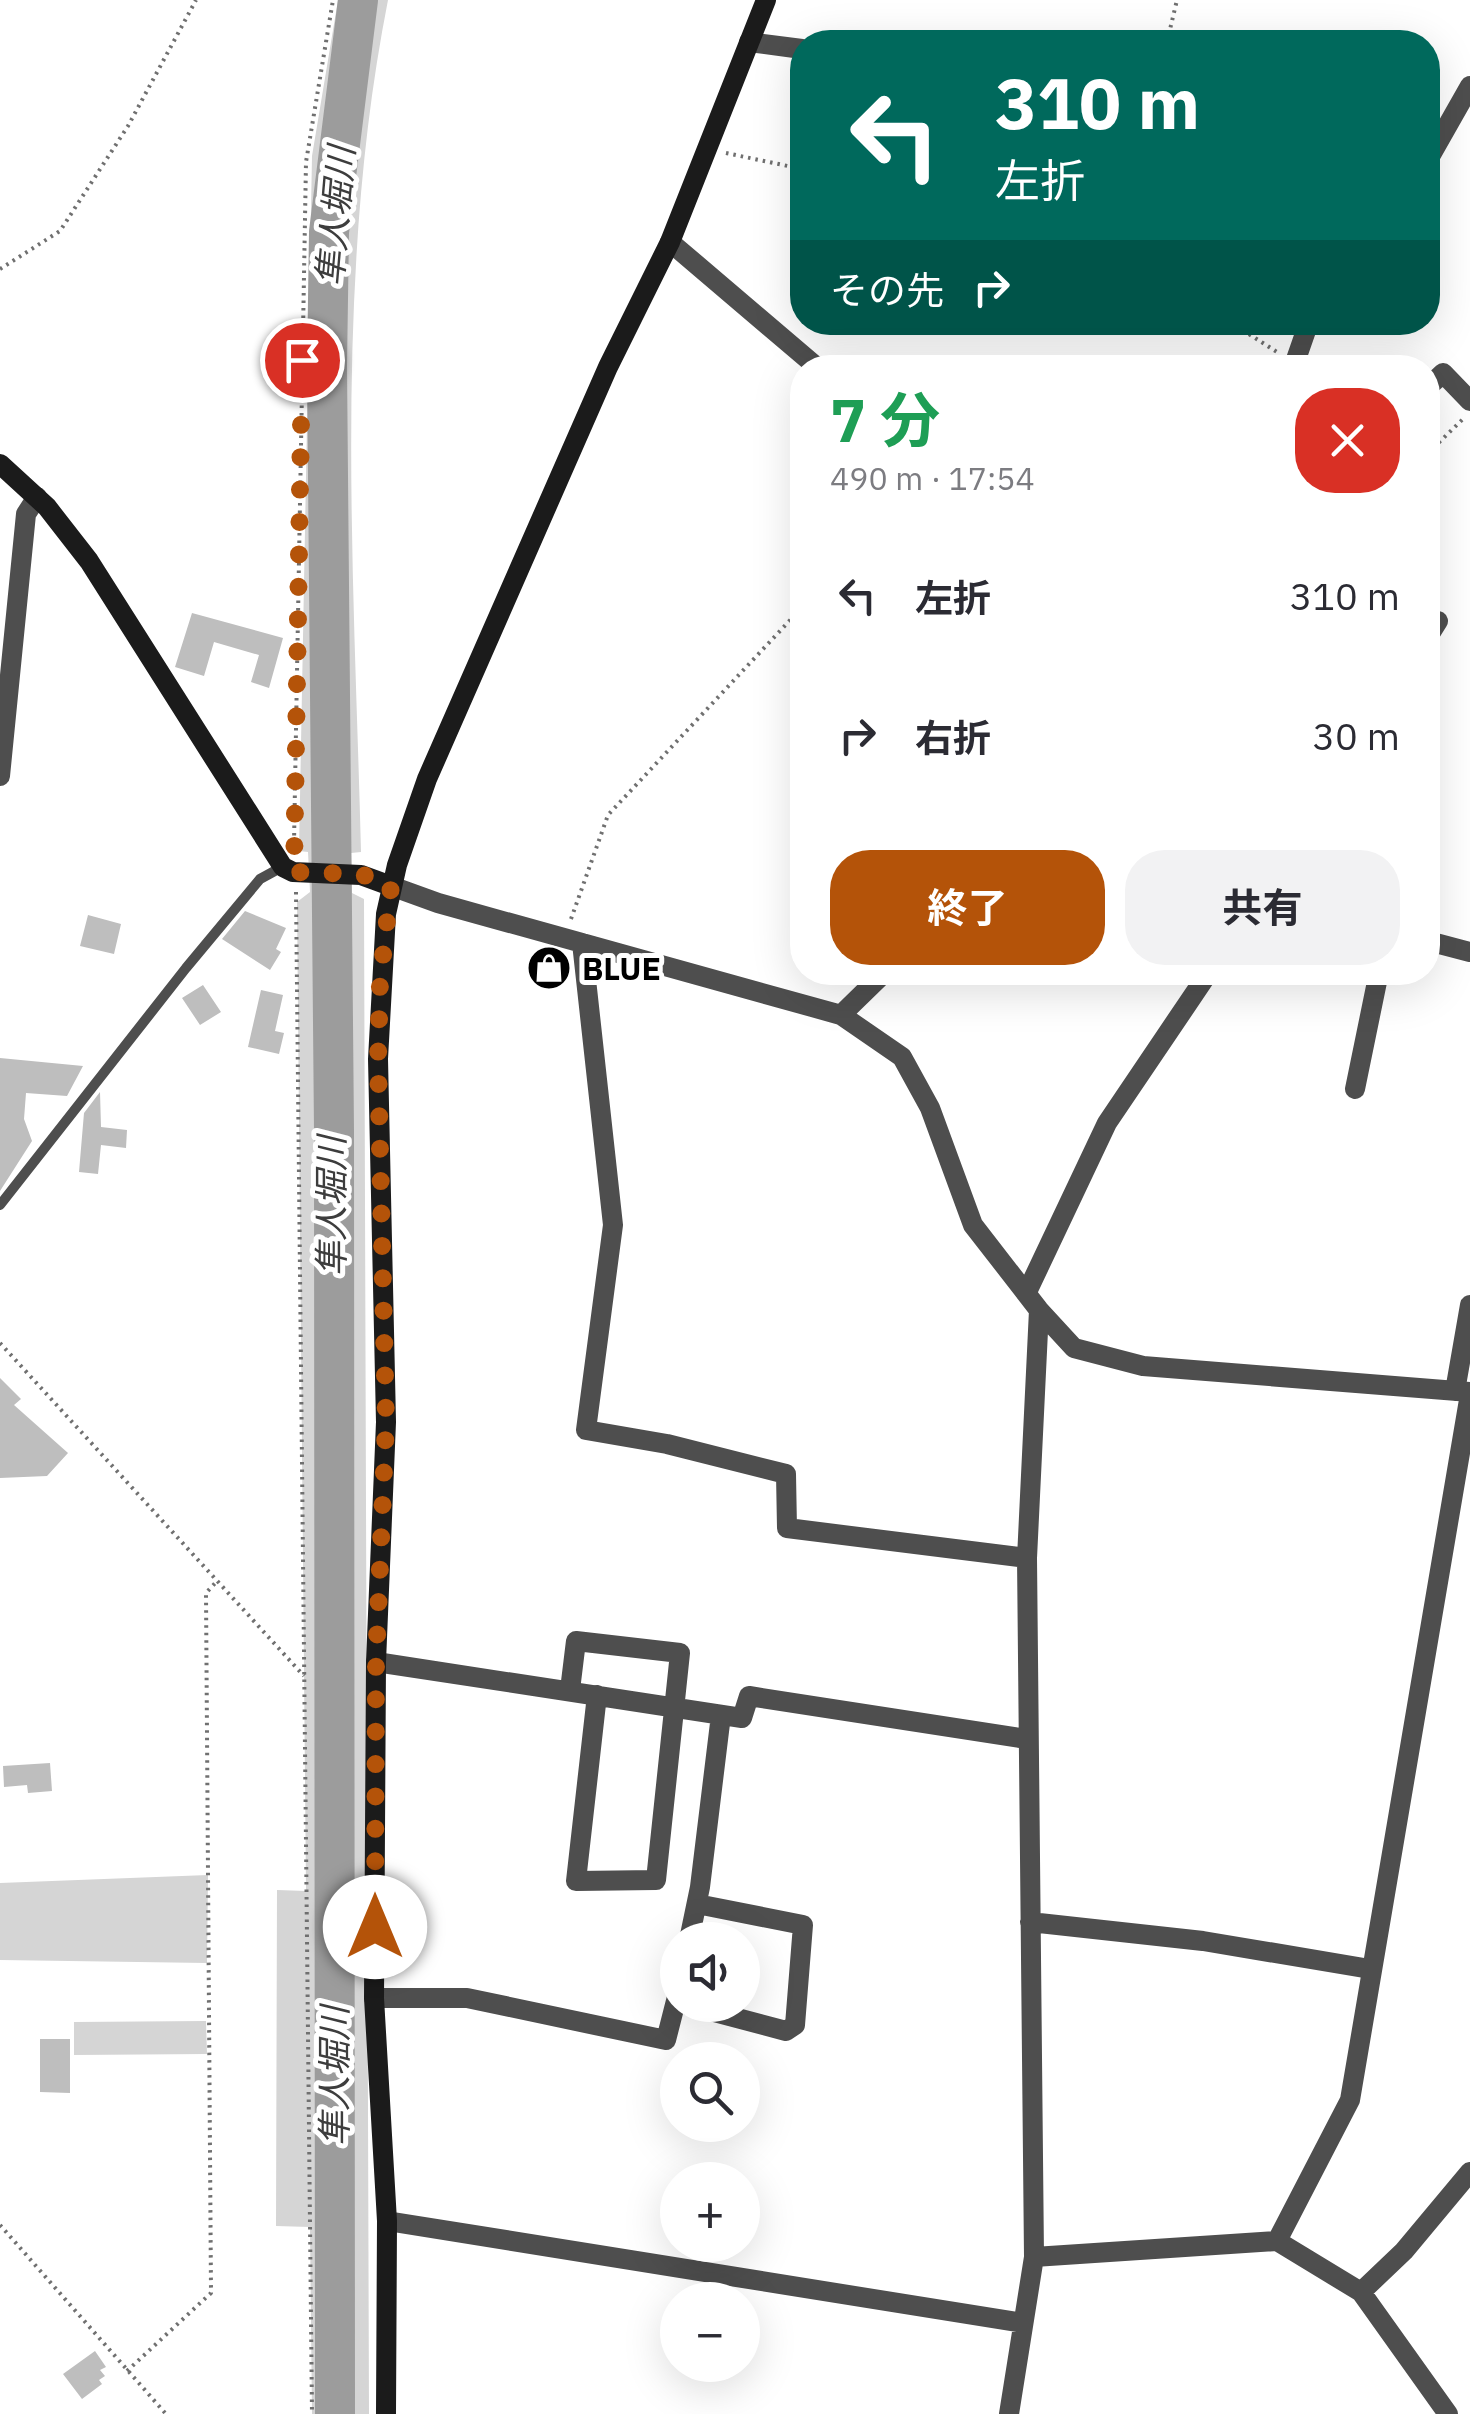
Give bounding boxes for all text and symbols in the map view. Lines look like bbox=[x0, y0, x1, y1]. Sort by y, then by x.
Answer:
text: 310 m bbox=[995, 57, 1200, 148]
icon: left bbox=[830, 70, 960, 200]
water label: 隼人堀川 bbox=[306, 140, 364, 288]
text: 左折 bbox=[995, 151, 1085, 209]
icon: right bbox=[964, 260, 1019, 315]
text: その先 bbox=[830, 265, 944, 314]
pin bbox=[260, 318, 345, 403]
icon: arrive bbox=[275, 333, 330, 388]
text: 7 分 bbox=[830, 380, 940, 459]
button: close bbox=[1295, 388, 1400, 493]
text: 490 m · 17:54 bbox=[830, 457, 1035, 499]
icon: left bbox=[830, 568, 885, 623]
text: 310 m bbox=[1289, 571, 1400, 620]
text: 左折 bbox=[915, 573, 991, 622]
icon: right bbox=[830, 708, 885, 763]
text: 30 m bbox=[1312, 711, 1400, 760]
text: 右折 bbox=[915, 713, 991, 762]
button: 終了 bbox=[830, 850, 1105, 965]
button: 共有 bbox=[1125, 850, 1400, 965]
shop icon: BLUE bbox=[526, 945, 572, 991]
place label: BLUE bbox=[582, 947, 661, 989]
water label: 隼人堀川 bbox=[308, 1132, 354, 1276]
position arrow bbox=[323, 1875, 427, 1979]
map controls bbox=[660, 1922, 760, 2382]
button: sound bbox=[660, 1922, 760, 2022]
water label: 隼人堀川 bbox=[311, 2002, 357, 2146]
button: search bbox=[660, 2042, 760, 2142]
button: + bbox=[660, 2162, 760, 2262]
button: − bbox=[660, 2282, 760, 2382]

